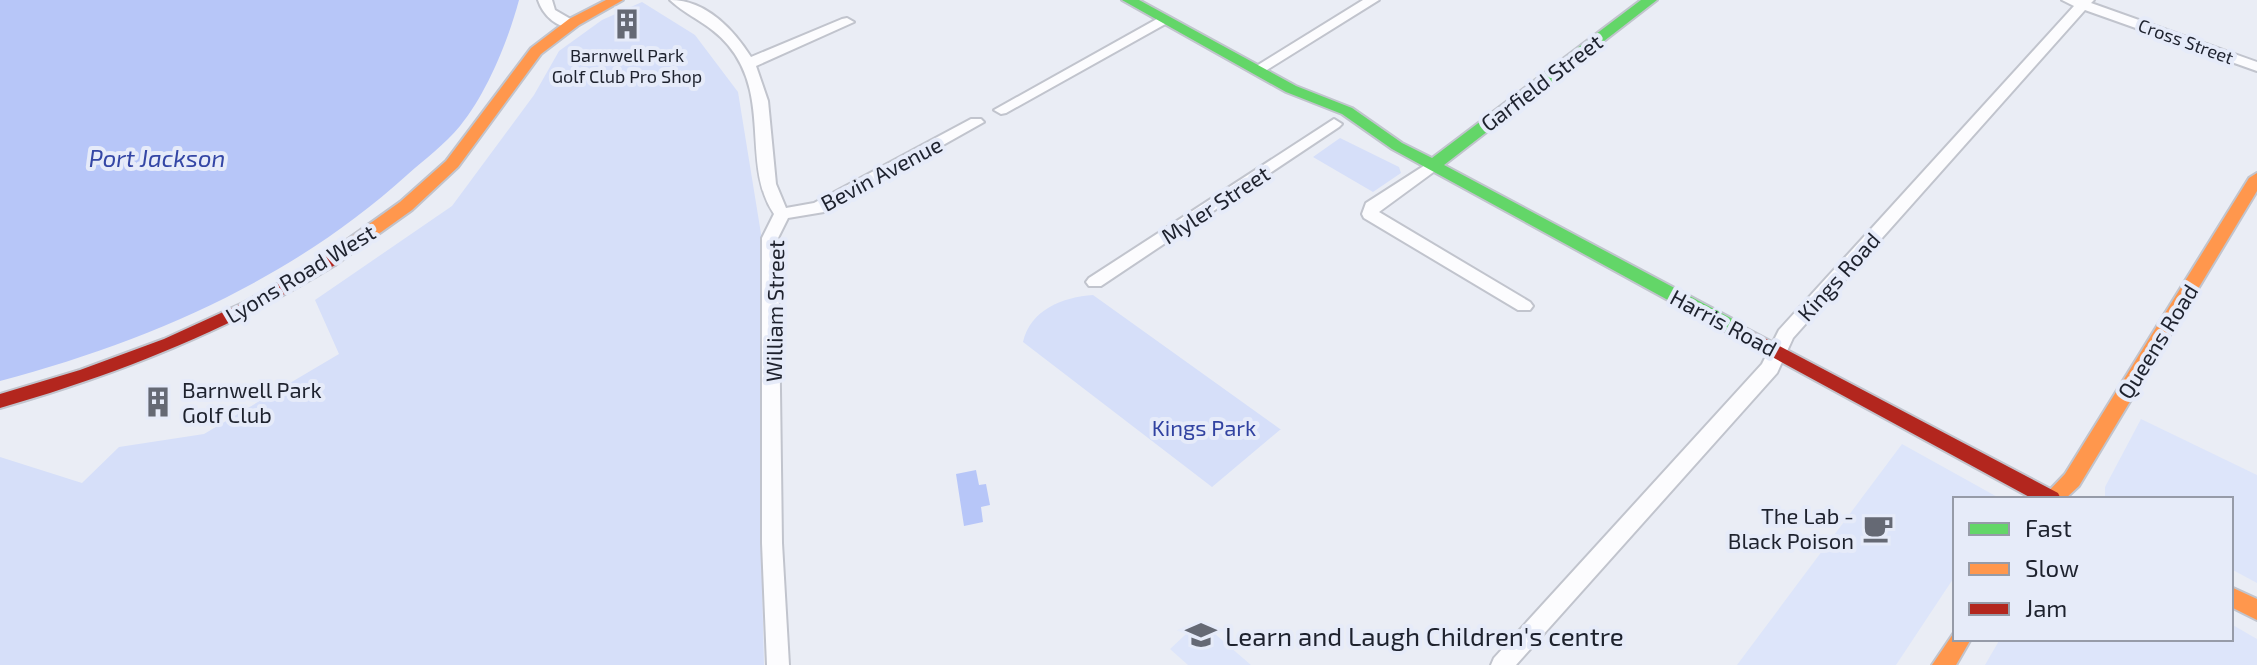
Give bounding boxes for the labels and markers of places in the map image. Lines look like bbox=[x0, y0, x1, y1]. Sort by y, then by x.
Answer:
building icon: Barnwell Park Golf Club Pro Shop bbox=[610, 7, 644, 41]
place label: Barnwell Park Golf Club Pro Shop bbox=[552, 44, 702, 87]
place label: Barnwell Park Golf Club bbox=[182, 376, 322, 427]
building icon: Barnwell Park Golf Club bbox=[141, 385, 175, 419]
place label: The Lab - Black Poison bbox=[1728, 502, 1854, 553]
cafe icon: The Lab - Black Poison bbox=[1861, 511, 1895, 545]
school or university icon: Learn and Laugh Children's centre bbox=[1184, 618, 1218, 652]
place label: Learn and Laugh Children's centre bbox=[1225, 620, 1624, 651]

